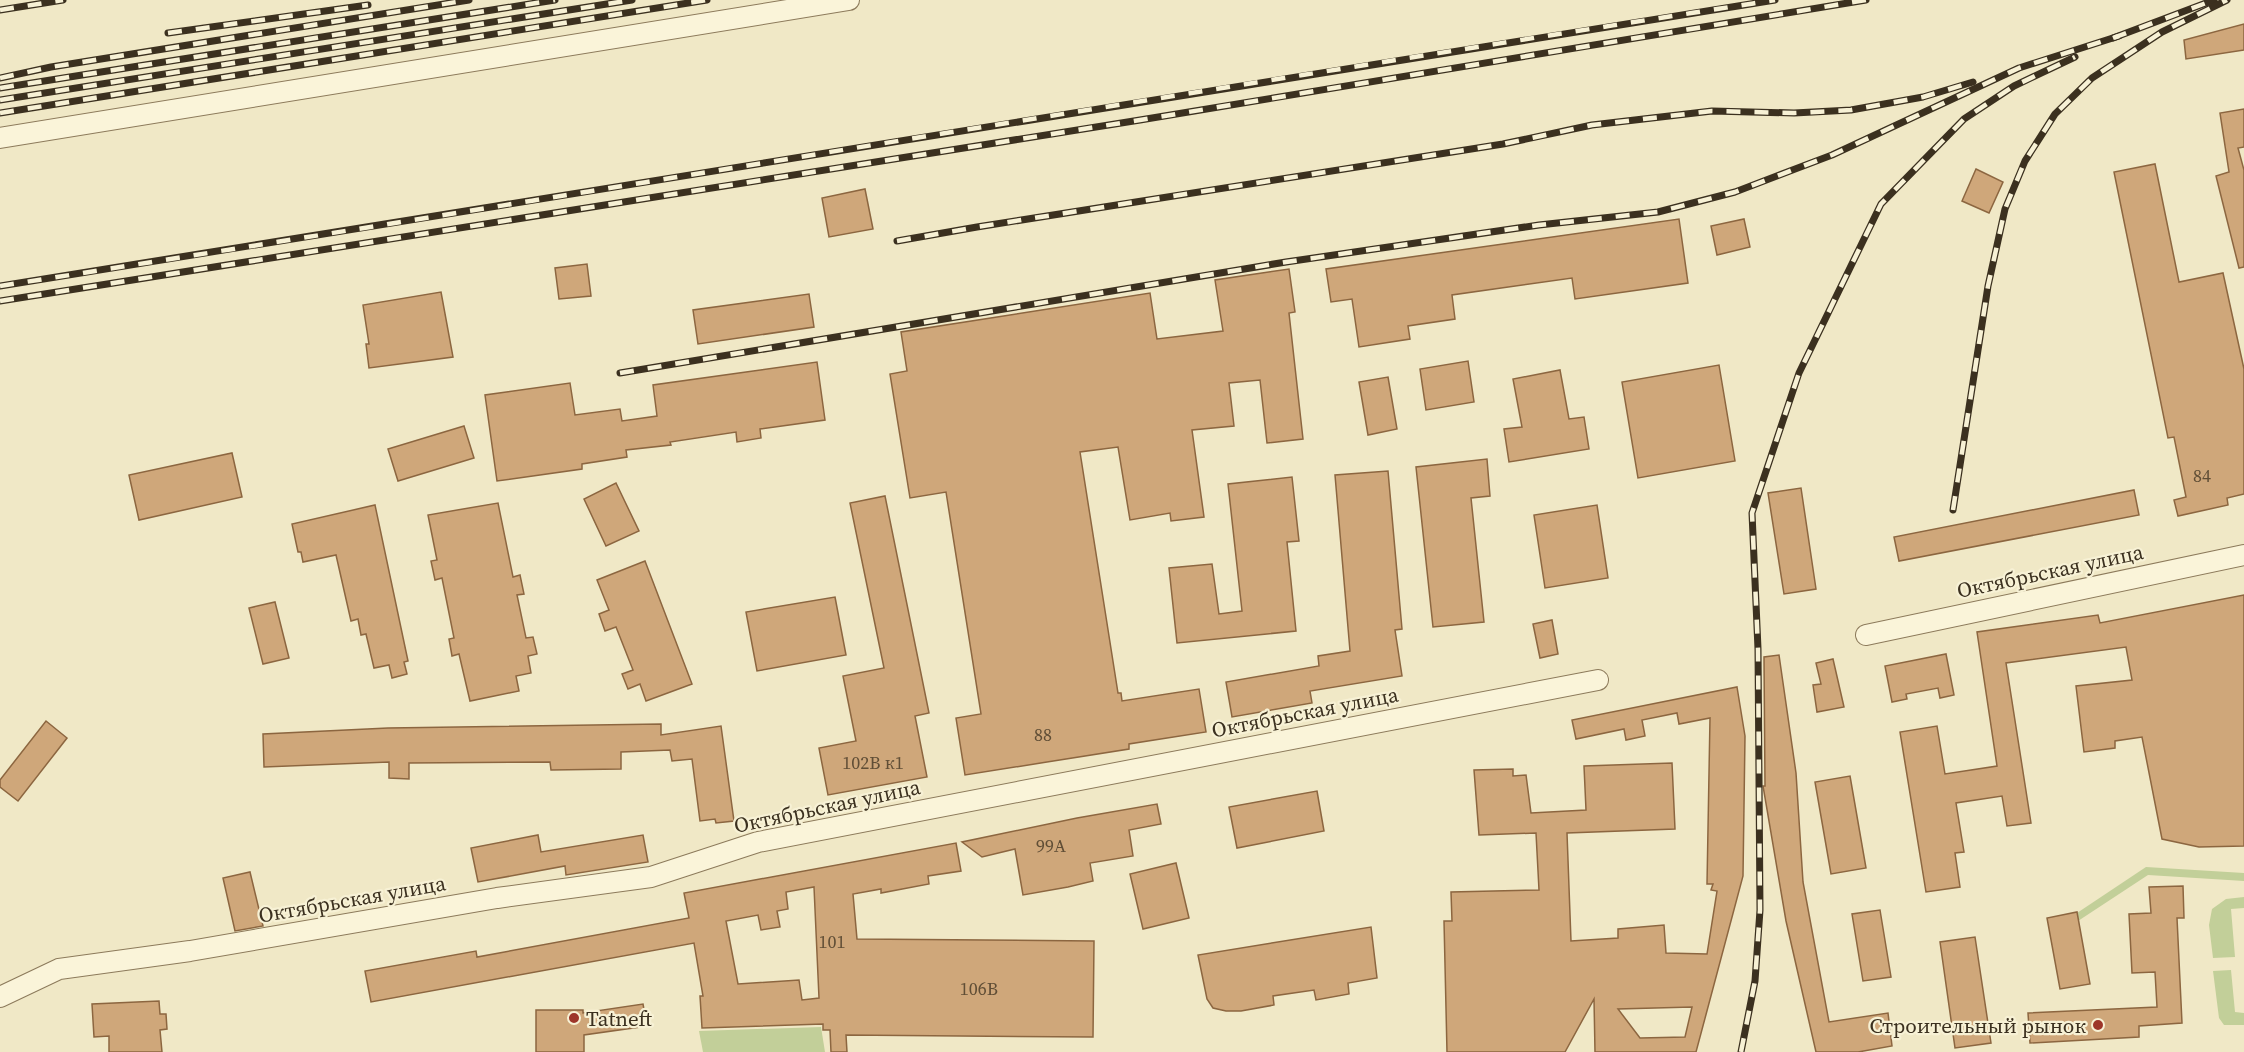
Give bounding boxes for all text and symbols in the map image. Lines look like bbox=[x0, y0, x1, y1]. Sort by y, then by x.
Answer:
house number: 84 bbox=[2193, 463, 2211, 488]
street label: Октябрьская улица bbox=[1954, 537, 2146, 605]
street label: Октябрьская улица bbox=[1209, 680, 1401, 744]
house number: 88 bbox=[1034, 722, 1052, 747]
house number: 102В к1 bbox=[842, 750, 904, 775]
street label: Октябрьская улица bbox=[731, 772, 923, 840]
house number: 99А bbox=[1036, 833, 1066, 858]
street label: Октябрьская улица bbox=[256, 868, 448, 930]
house number: 101 bbox=[819, 929, 846, 954]
house number: 106В bbox=[960, 976, 998, 1001]
place label: Tatneft bbox=[586, 1004, 653, 1033]
marker: Tatneft bbox=[567, 1011, 581, 1025]
place label: Строительный рынок bbox=[1870, 1011, 2086, 1040]
marker: Строительный рынок bbox=[2091, 1018, 2105, 1032]

